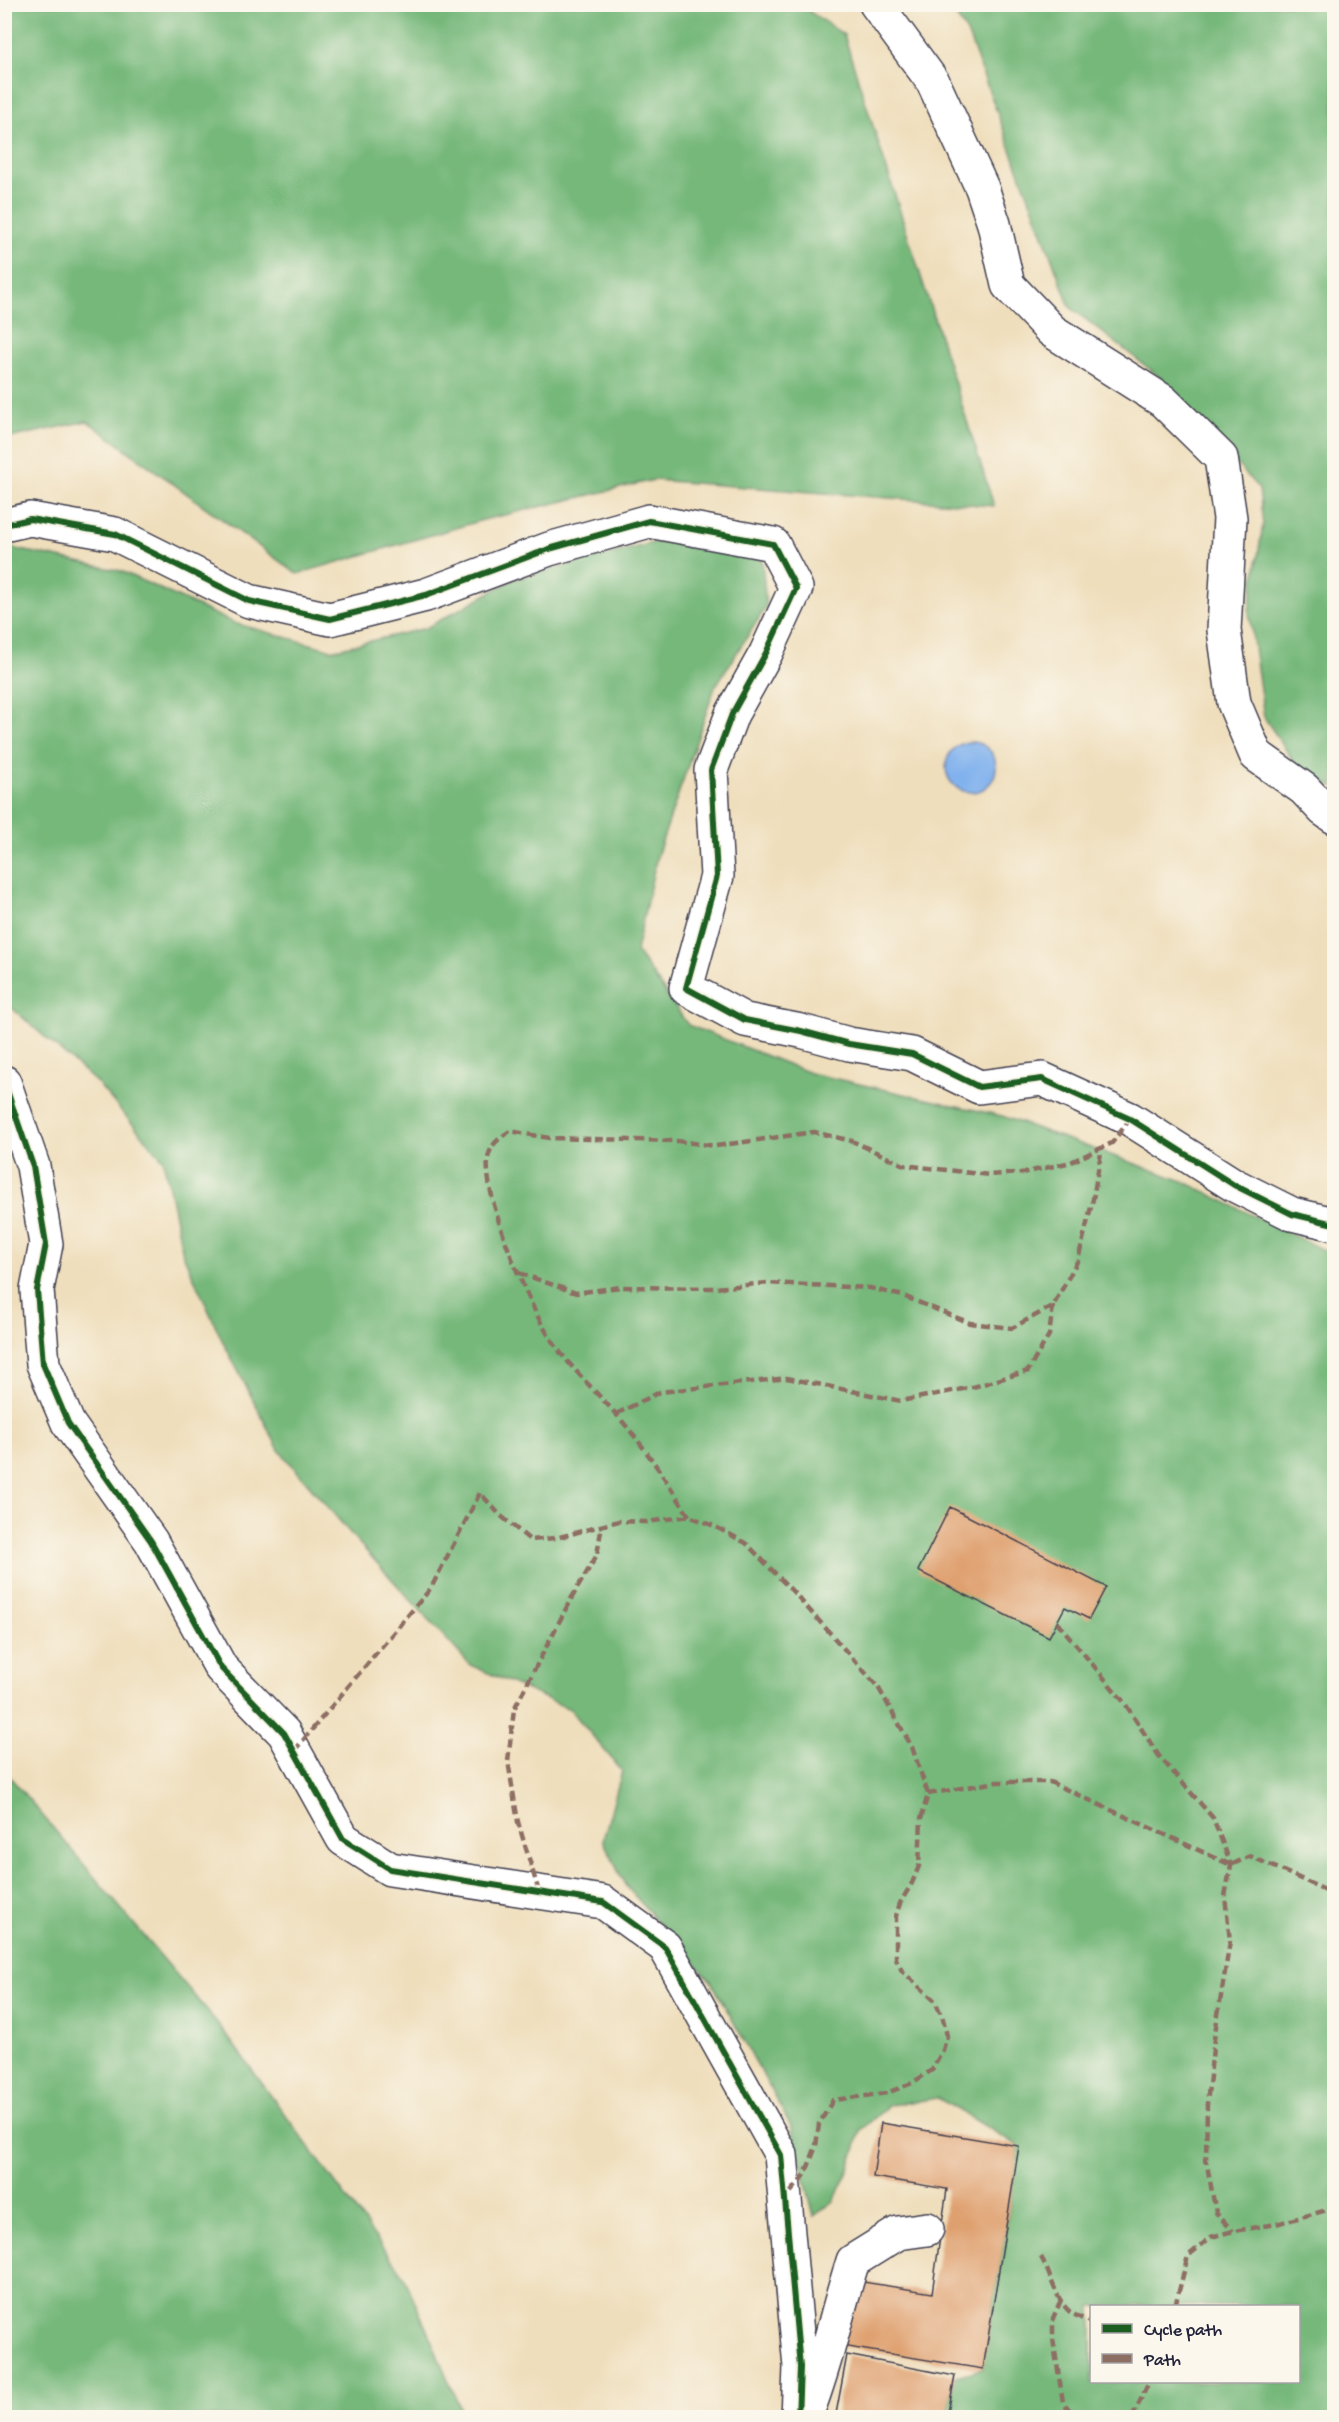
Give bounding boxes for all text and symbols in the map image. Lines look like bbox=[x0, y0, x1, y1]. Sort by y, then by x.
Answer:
legend bbox=[1090, 2305, 1300, 2383]
text: Cycle path bbox=[1144, 2321, 1222, 2342]
text: Path bbox=[1143, 2351, 1181, 2372]

